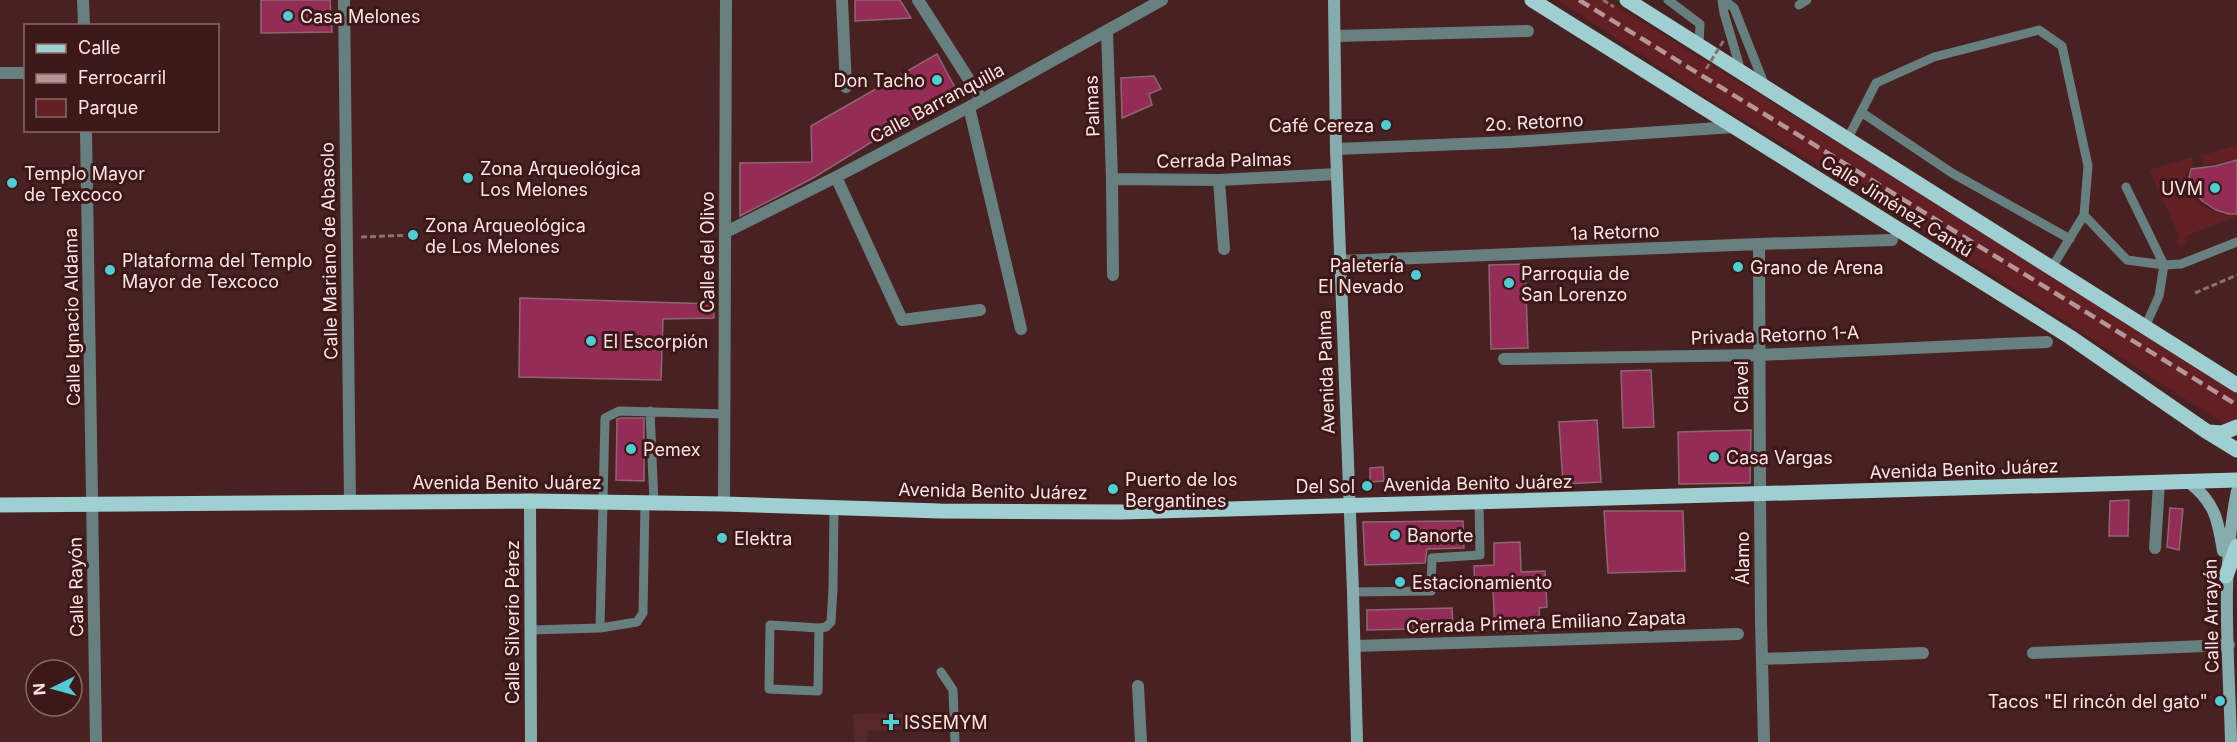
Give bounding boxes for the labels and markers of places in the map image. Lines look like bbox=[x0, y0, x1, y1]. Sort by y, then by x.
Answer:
place label: Casa Melones bbox=[300, 6, 420, 27]
marker: Casa Melones bbox=[281, 9, 295, 23]
place label: Don Tacho bbox=[833, 70, 925, 91]
marker: Don Tacho bbox=[930, 73, 944, 87]
place label: Café Cereza bbox=[1269, 115, 1374, 136]
marker: Café Cereza bbox=[1379, 118, 1393, 132]
place label: Zona Arqueológica Los Melones bbox=[480, 158, 641, 200]
place label: Templo Mayor de Texcoco bbox=[24, 163, 145, 205]
marker: Zona Arqueológica Los Melones bbox=[461, 171, 475, 185]
marker: Templo Mayor de Texcoco bbox=[5, 176, 19, 190]
place label: UVM bbox=[2161, 178, 2203, 199]
marker: UVM bbox=[2208, 181, 2222, 195]
place label: Zona Arqueológica de Los Melones bbox=[425, 215, 586, 257]
marker: Zona Arqueológica de Los Melones bbox=[406, 228, 420, 242]
place label: Plataforma del Templo Mayor de Texcoco bbox=[122, 250, 313, 292]
place label: Paletería El Nevado bbox=[1318, 255, 1404, 297]
place label: Grano de Arena bbox=[1750, 257, 1884, 278]
marker: Grano de Arena bbox=[1731, 260, 1745, 274]
marker: Plataforma del Templo Mayor de Texcoco bbox=[103, 263, 117, 277]
place label: Parroquia de San Lorenzo bbox=[1521, 263, 1630, 305]
marker: Paletería El Nevado bbox=[1409, 268, 1423, 282]
marker: Parroquia de San Lorenzo bbox=[1502, 276, 1516, 290]
place label: El Escorpión bbox=[603, 331, 709, 352]
marker: El Escorpión bbox=[584, 334, 598, 348]
place label: Pemex bbox=[643, 439, 701, 460]
marker: Pemex bbox=[624, 442, 638, 456]
place label: Casa Vargas bbox=[1726, 447, 1833, 468]
marker: Casa Vargas bbox=[1707, 450, 1721, 464]
place label: Puerto de los Bergantines bbox=[1125, 469, 1238, 511]
place label: Del Sol bbox=[1295, 476, 1355, 497]
marker: Del Sol bbox=[1360, 479, 1374, 493]
marker: Puerto de los Bergantines bbox=[1106, 482, 1120, 496]
place label: Banorte bbox=[1407, 525, 1474, 546]
place label: Elektra bbox=[734, 528, 792, 549]
marker: Banorte bbox=[1388, 528, 1402, 542]
marker: Elektra bbox=[715, 531, 729, 545]
place label: Estacionamiento bbox=[1412, 572, 1552, 593]
marker: Estacionamiento bbox=[1393, 575, 1407, 589]
place label: Tacos "El rincón del gato" bbox=[1988, 691, 2208, 712]
marker: Tacos "El rincón del gato" bbox=[2213, 694, 2227, 708]
place label: ISSEMYM bbox=[904, 712, 988, 733]
marker: ISSEMYM bbox=[882, 713, 900, 731]

